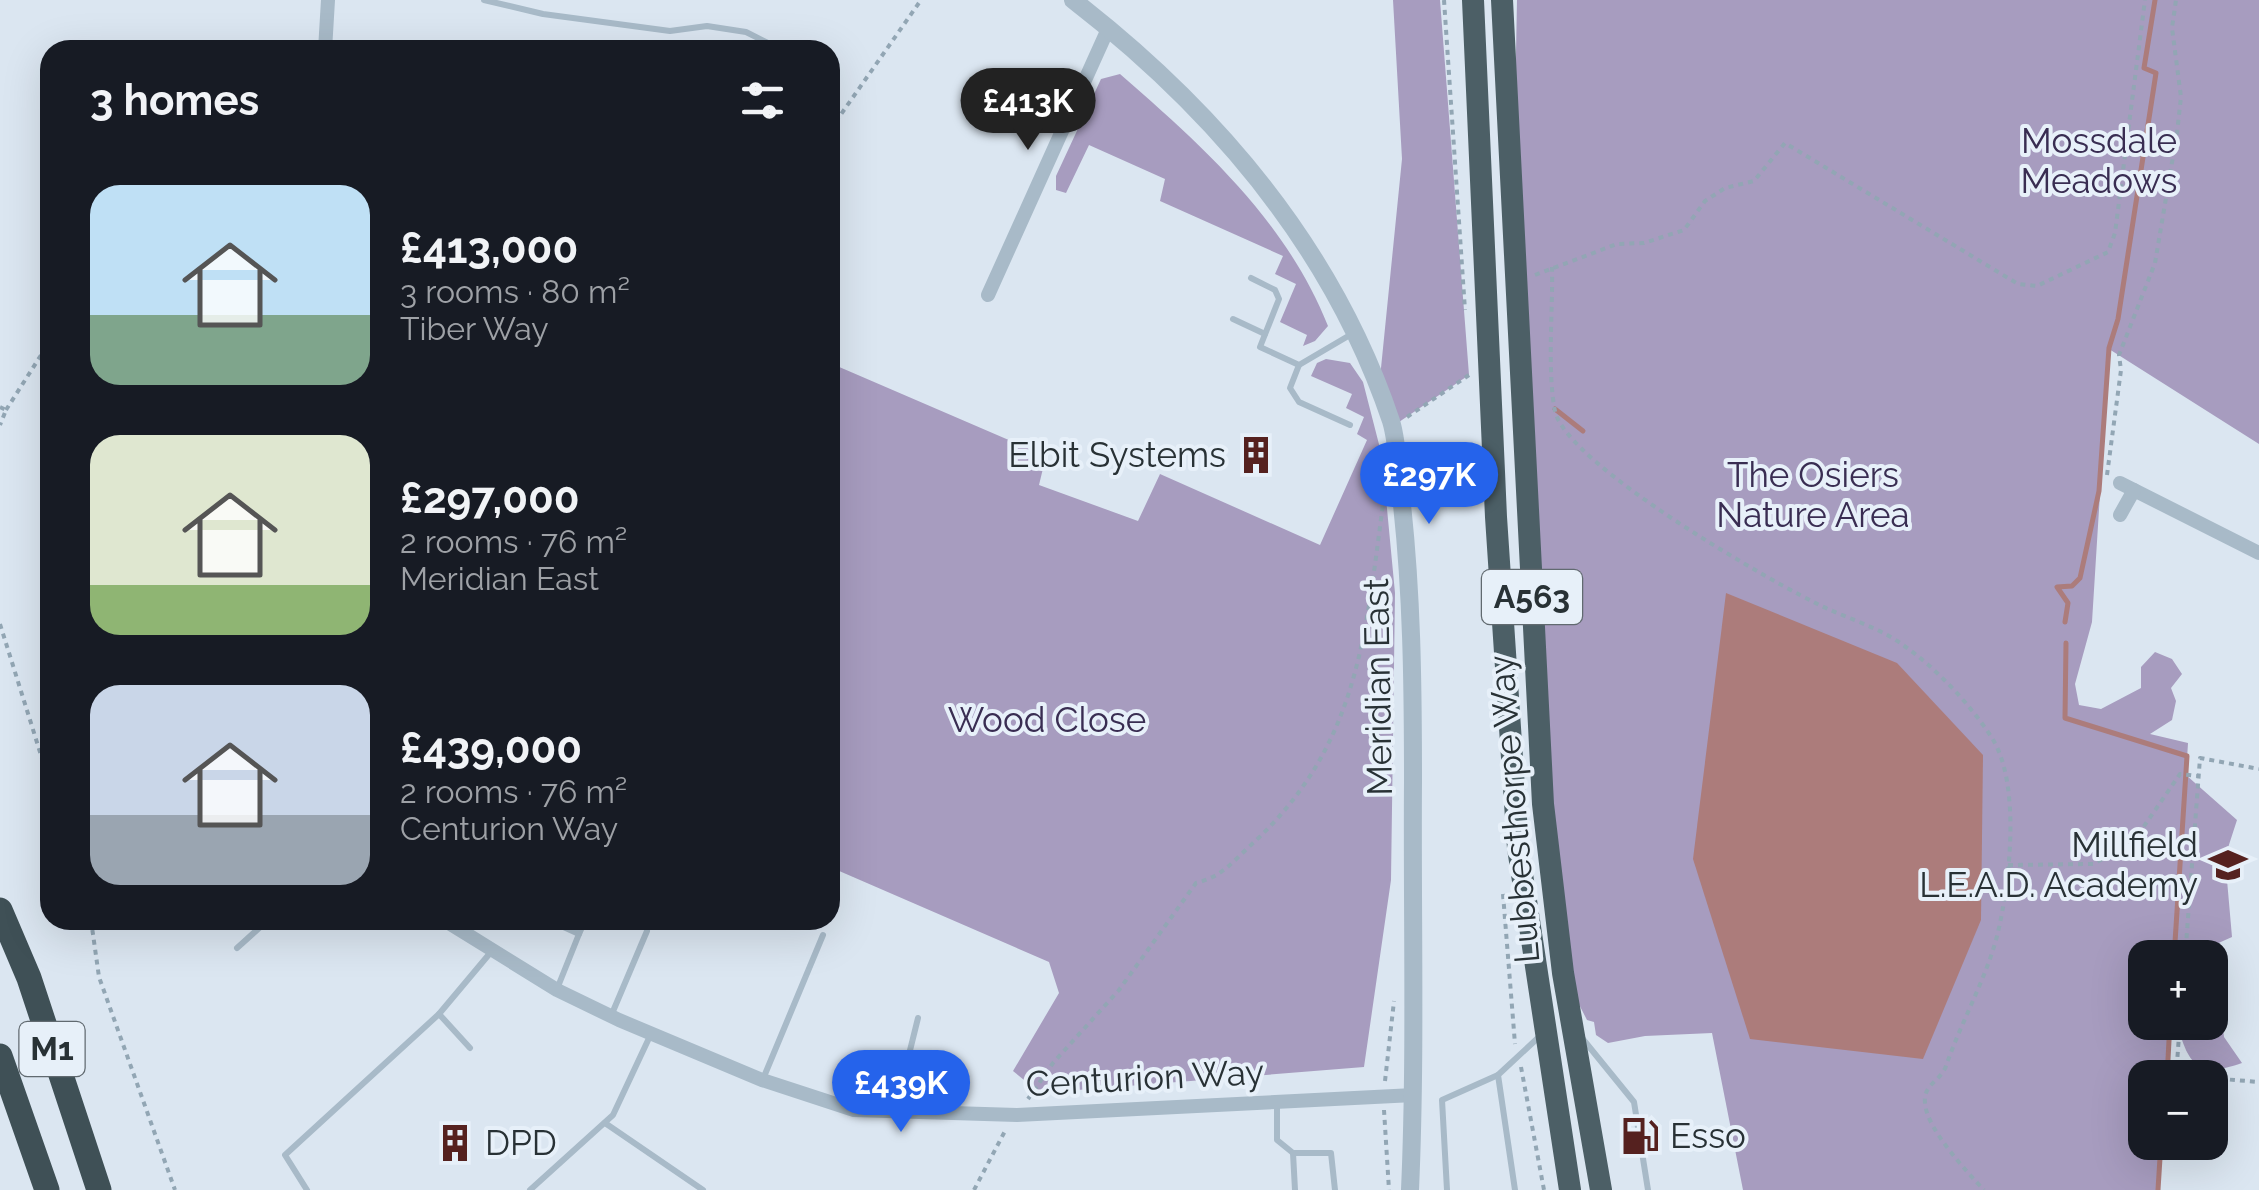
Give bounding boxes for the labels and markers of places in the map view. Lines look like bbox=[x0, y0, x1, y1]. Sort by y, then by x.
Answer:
pin: £413K bbox=[958, 68, 1098, 153]
place label: Elbit Systems bbox=[1008, 434, 1226, 475]
building icon: Elbit Systems bbox=[1235, 434, 1277, 476]
pin: £297K bbox=[1359, 442, 1499, 527]
place label: Millfield L.E.A.D. Academy bbox=[1919, 824, 2198, 905]
school or university icon: Millfield L.E.A.D. Academy bbox=[2207, 844, 2249, 886]
pin: £439K bbox=[831, 1050, 971, 1135]
fuel station icon: Esso bbox=[1619, 1115, 1661, 1157]
place label: Esso bbox=[1670, 1115, 1746, 1156]
building icon: DPD bbox=[434, 1122, 476, 1164]
place label: DPD bbox=[485, 1122, 557, 1163]

